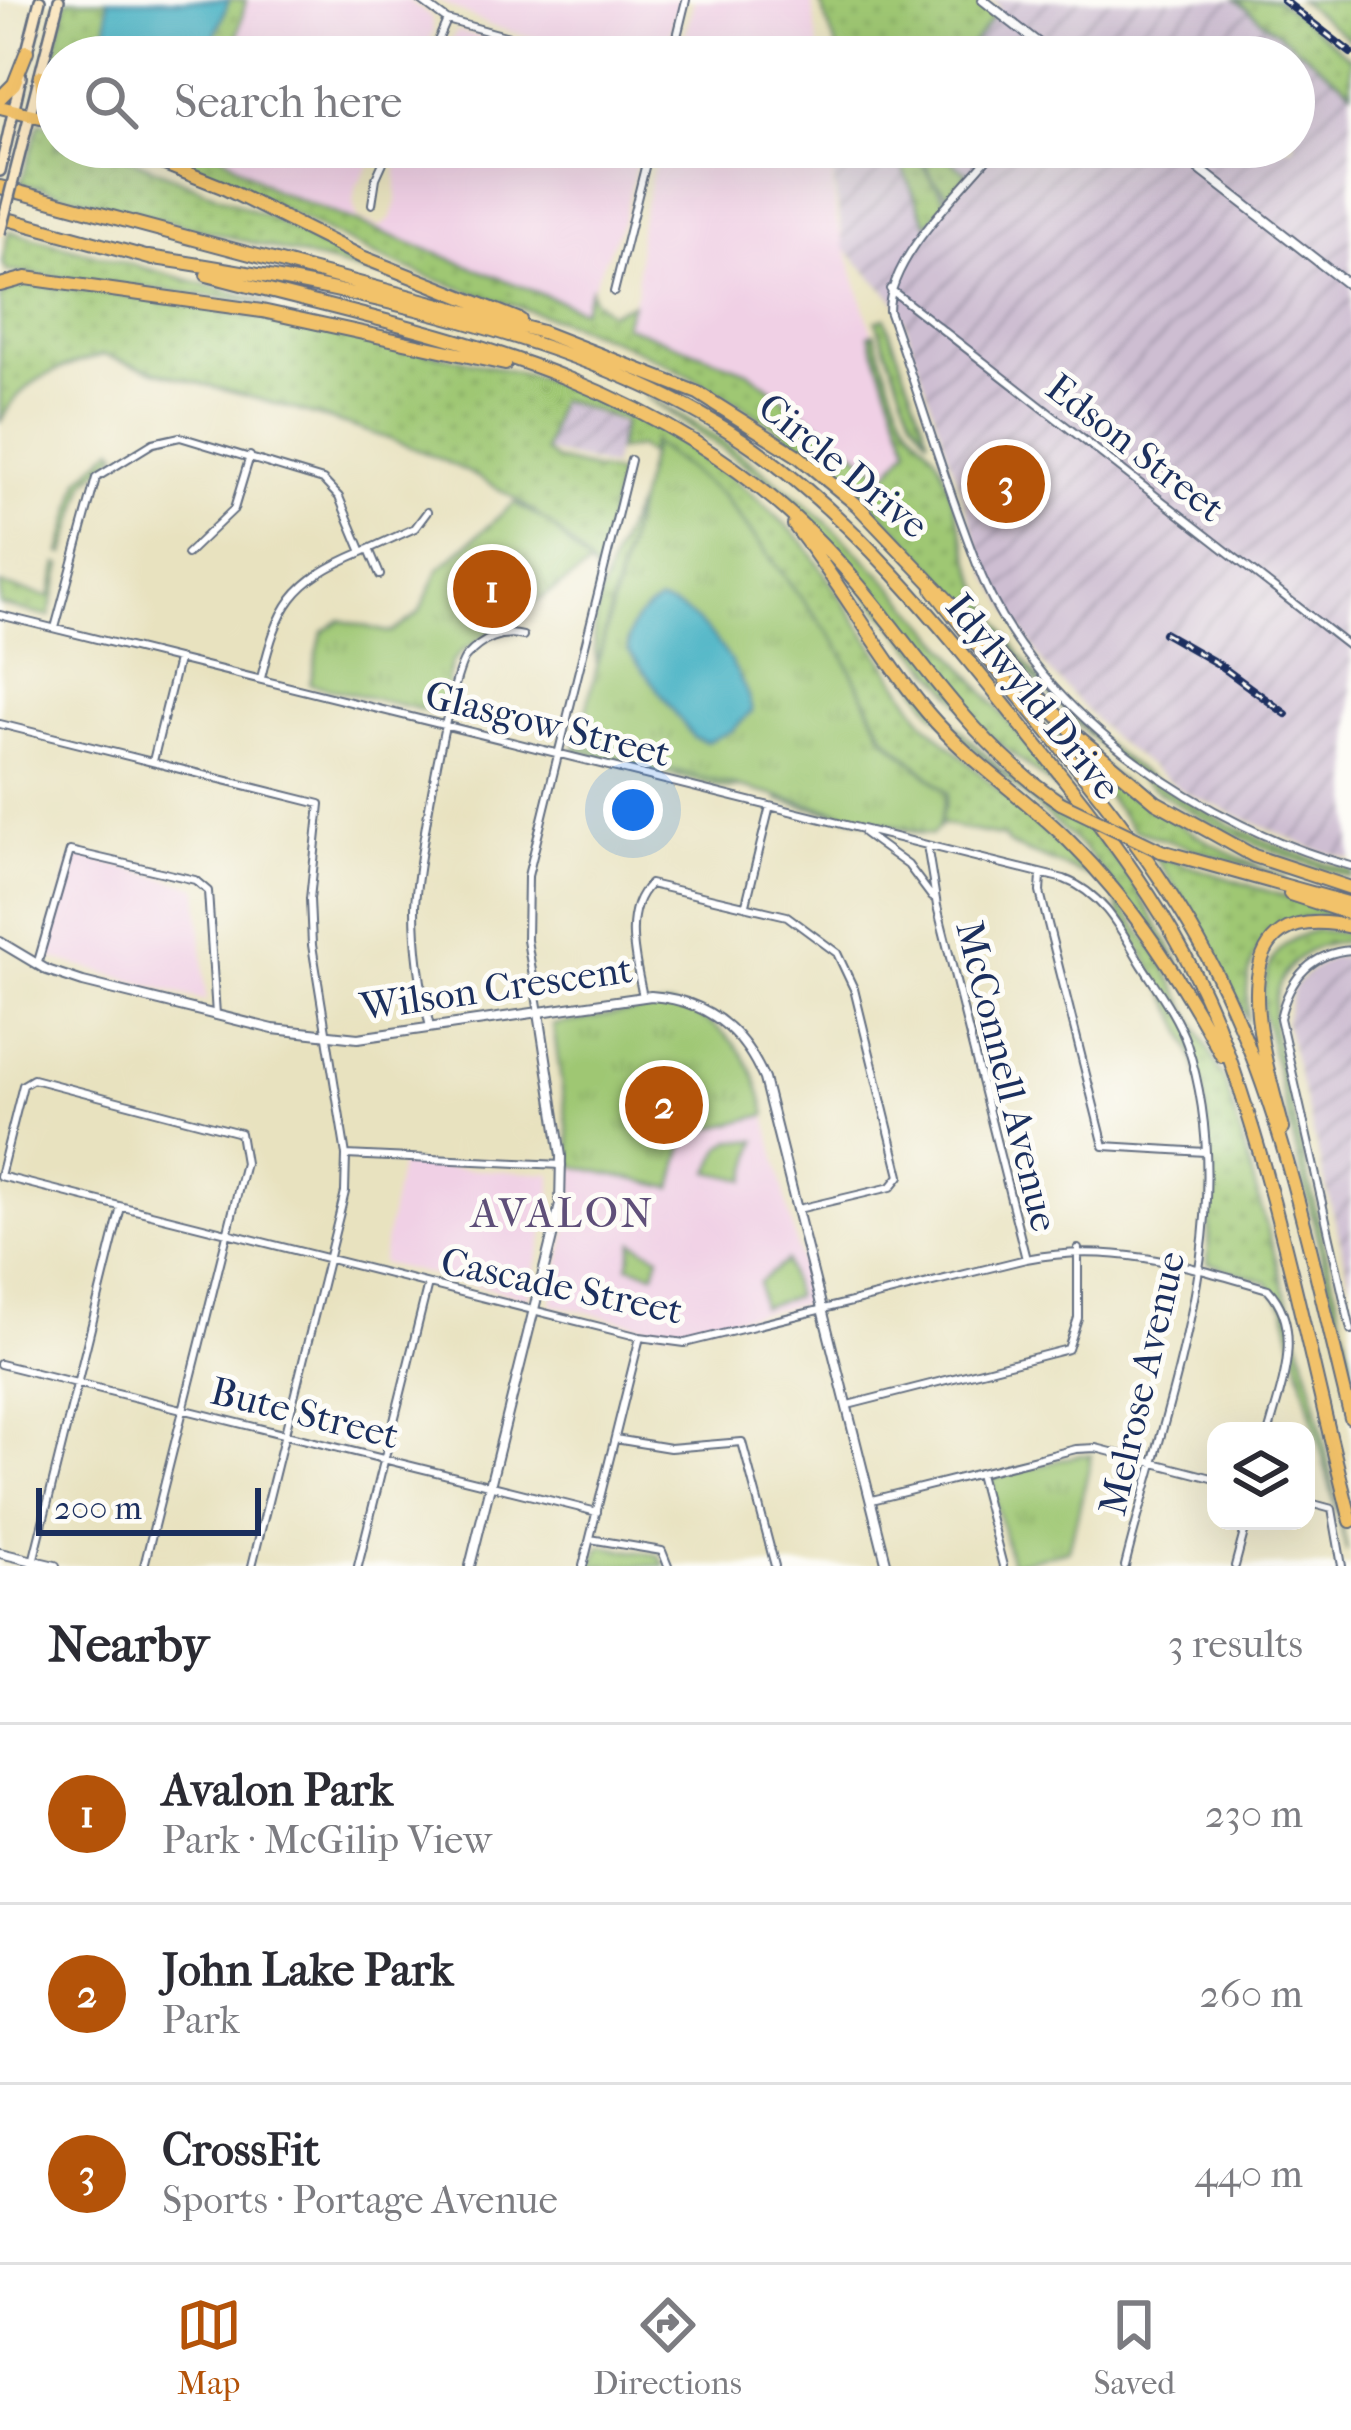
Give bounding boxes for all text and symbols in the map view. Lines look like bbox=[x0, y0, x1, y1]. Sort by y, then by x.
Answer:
search box bbox=[36, 36, 1315, 168]
icon: search bbox=[78, 69, 144, 135]
text: Search here bbox=[174, 76, 402, 129]
street label: Edson Street bbox=[1037, 364, 1233, 531]
street label: Circle Drive bbox=[749, 384, 937, 548]
pin: 3 bbox=[967, 439, 1045, 529]
pin: 1 bbox=[453, 544, 531, 634]
street label: Idylwyld Drive bbox=[936, 584, 1130, 809]
street label: Glasgow Street bbox=[420, 671, 675, 777]
your location bbox=[603, 780, 663, 840]
street label: McConnell Avenue bbox=[946, 916, 1068, 1236]
street label: Wilson Crescent bbox=[356, 946, 635, 1030]
pin: 2 bbox=[625, 1060, 703, 1150]
district label: AVALON bbox=[469, 1189, 655, 1238]
street label: Cascade Street bbox=[437, 1238, 687, 1334]
street label: Melrose Avenue bbox=[1089, 1247, 1195, 1520]
street label: Bute Street bbox=[206, 1367, 403, 1459]
map controls bbox=[1207, 1422, 1315, 1530]
button: layers bbox=[1207, 1422, 1315, 1530]
scale bar bbox=[36, 1482, 261, 1535]
text: 200 m bbox=[54, 1489, 142, 1528]
text: Nearby bbox=[48, 1614, 209, 1674]
text: 3 results bbox=[1168, 1621, 1303, 1667]
text: Avalon Park bbox=[162, 1764, 393, 1817]
text: 1 bbox=[80, 1791, 94, 1837]
text: 230 m bbox=[1205, 1791, 1303, 1837]
text: Park · McGilip View bbox=[162, 1817, 492, 1863]
text: John Lake Park bbox=[162, 1944, 453, 1997]
text: 2 bbox=[77, 1971, 97, 2017]
text: 260 m bbox=[1200, 1971, 1303, 2017]
text: Park bbox=[162, 1997, 240, 2043]
text: CrossFit bbox=[162, 2124, 320, 2177]
text: 3 bbox=[79, 2151, 95, 2197]
text: 440 m bbox=[1194, 2151, 1303, 2197]
text: Sports · Portage Avenue bbox=[162, 2177, 558, 2223]
tab: Map bbox=[176, 2292, 242, 2403]
tab: Directions bbox=[593, 2292, 742, 2403]
tab: Saved bbox=[1093, 2292, 1175, 2403]

